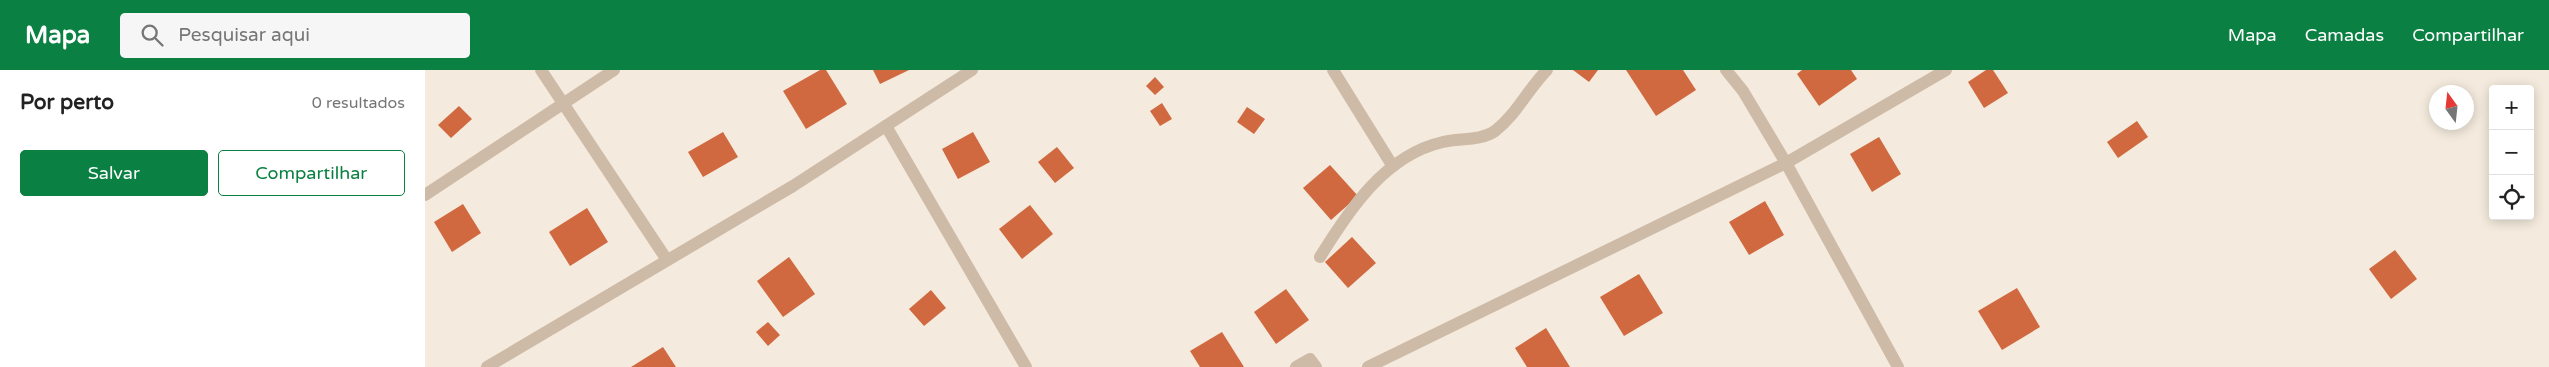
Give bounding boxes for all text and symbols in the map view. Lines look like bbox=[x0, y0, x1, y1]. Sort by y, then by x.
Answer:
search box bbox=[120, 13, 470, 58]
text: Mapa bbox=[25, 21, 90, 50]
icon: search bbox=[138, 21, 166, 49]
text: Pesquisar aqui bbox=[178, 24, 310, 46]
text: Mapa bbox=[2228, 24, 2277, 46]
text: Camadas bbox=[2305, 24, 2384, 46]
text: Compartilhar bbox=[2412, 24, 2524, 46]
north arrow bbox=[2429, 85, 2474, 130]
map controls bbox=[2489, 85, 2534, 220]
button: + bbox=[2489, 85, 2534, 130]
text: Por perto bbox=[20, 90, 114, 115]
text: 0 resultados bbox=[312, 93, 405, 113]
button: − bbox=[2489, 130, 2534, 175]
button: Salvar bbox=[20, 150, 208, 196]
button: Compartilhar bbox=[218, 150, 405, 196]
button: locate bbox=[2489, 175, 2534, 220]

